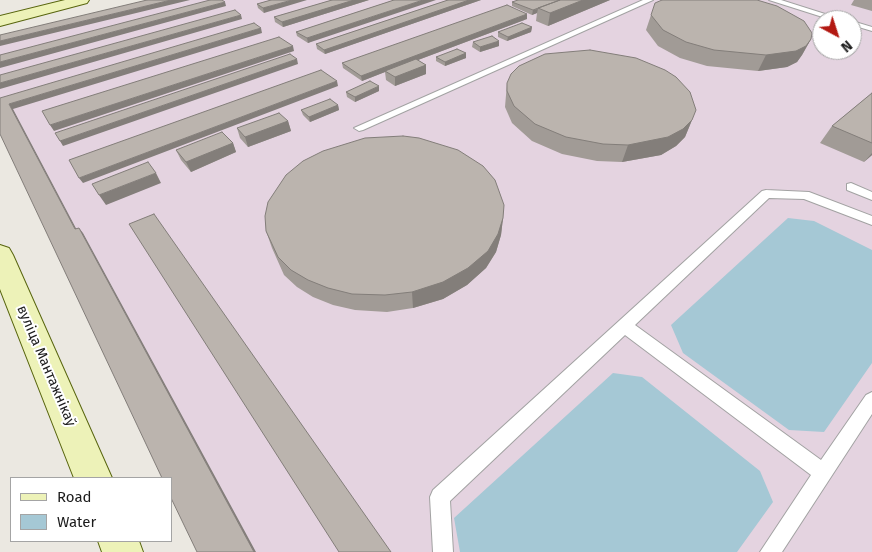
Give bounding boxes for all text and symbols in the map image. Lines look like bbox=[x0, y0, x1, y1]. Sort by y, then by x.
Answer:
north arrow bbox=[812, 10, 862, 60]
text: N bbox=[837, 37, 855, 56]
street label: вуліца Мантажнікаў bbox=[13, 303, 79, 429]
legend bbox=[10, 477, 172, 542]
text: Road bbox=[57, 488, 92, 506]
text: Water bbox=[57, 513, 96, 531]

